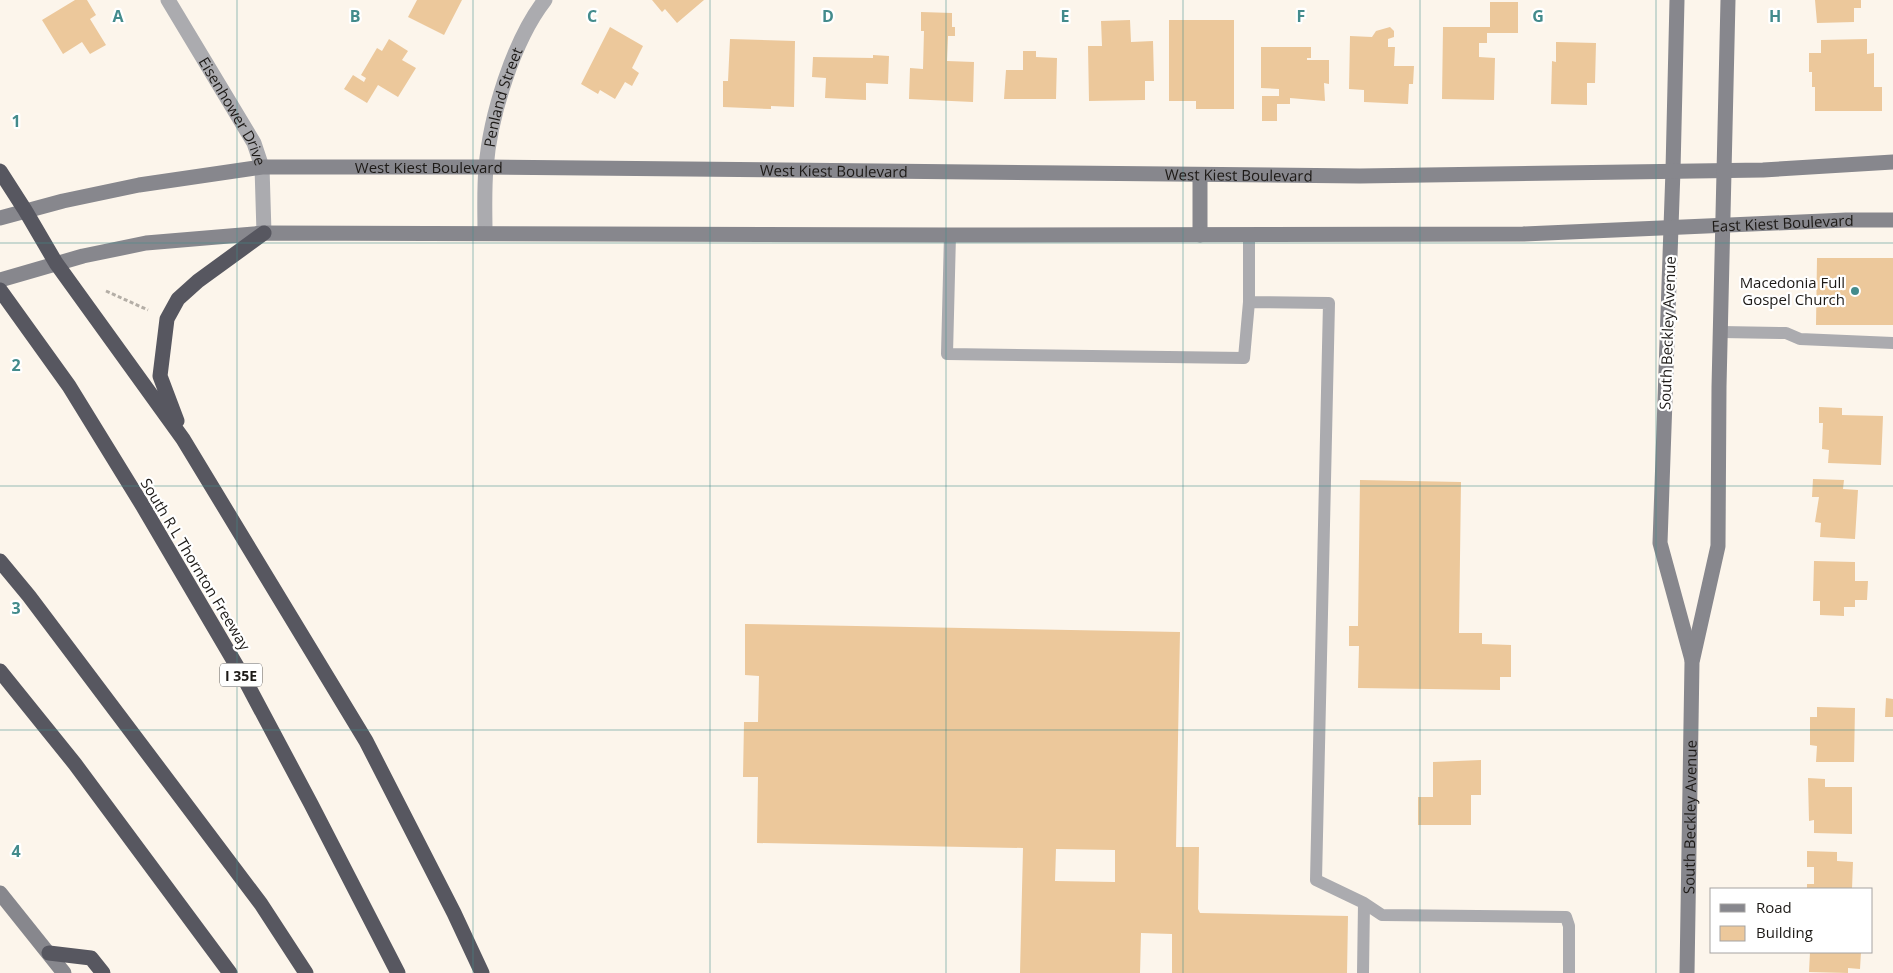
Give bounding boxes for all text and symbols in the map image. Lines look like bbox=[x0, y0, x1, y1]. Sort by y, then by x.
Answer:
text: A bbox=[112, 5, 124, 27]
text: B bbox=[350, 5, 360, 27]
text: C bbox=[587, 5, 597, 27]
text: D bbox=[822, 5, 834, 27]
text: E bbox=[1061, 5, 1070, 27]
text: F bbox=[1297, 5, 1305, 27]
text: G bbox=[1532, 5, 1544, 27]
text: H bbox=[1769, 5, 1781, 27]
street label: Penland Street bbox=[479, 44, 527, 149]
street label: Eisenhower Drive bbox=[194, 53, 271, 168]
text: 1 bbox=[11, 110, 21, 132]
street label: West Kiest Boulevard bbox=[355, 157, 503, 177]
street label: West Kiest Boulevard bbox=[760, 160, 908, 181]
street label: West Kiest Boulevard bbox=[1165, 164, 1313, 186]
street label: East Kiest Boulevard bbox=[1711, 210, 1854, 236]
street label: South Beckley Avenue bbox=[1654, 256, 1680, 410]
place label: Macedonia Full Gospel Church bbox=[1740, 272, 1845, 309]
marker: Macedonia Full Gospel Church bbox=[1849, 285, 1861, 297]
text: 2 bbox=[11, 354, 21, 376]
street label: South R L Thornton Freeway bbox=[137, 474, 256, 654]
text: 3 bbox=[11, 597, 21, 619]
road number: I 35E bbox=[220, 664, 262, 686]
street label: South Beckley Avenue bbox=[1678, 740, 1701, 894]
text: 4 bbox=[11, 840, 21, 862]
legend bbox=[1710, 888, 1873, 953]
text: Road bbox=[1756, 897, 1792, 917]
text: Building bbox=[1756, 922, 1813, 942]

